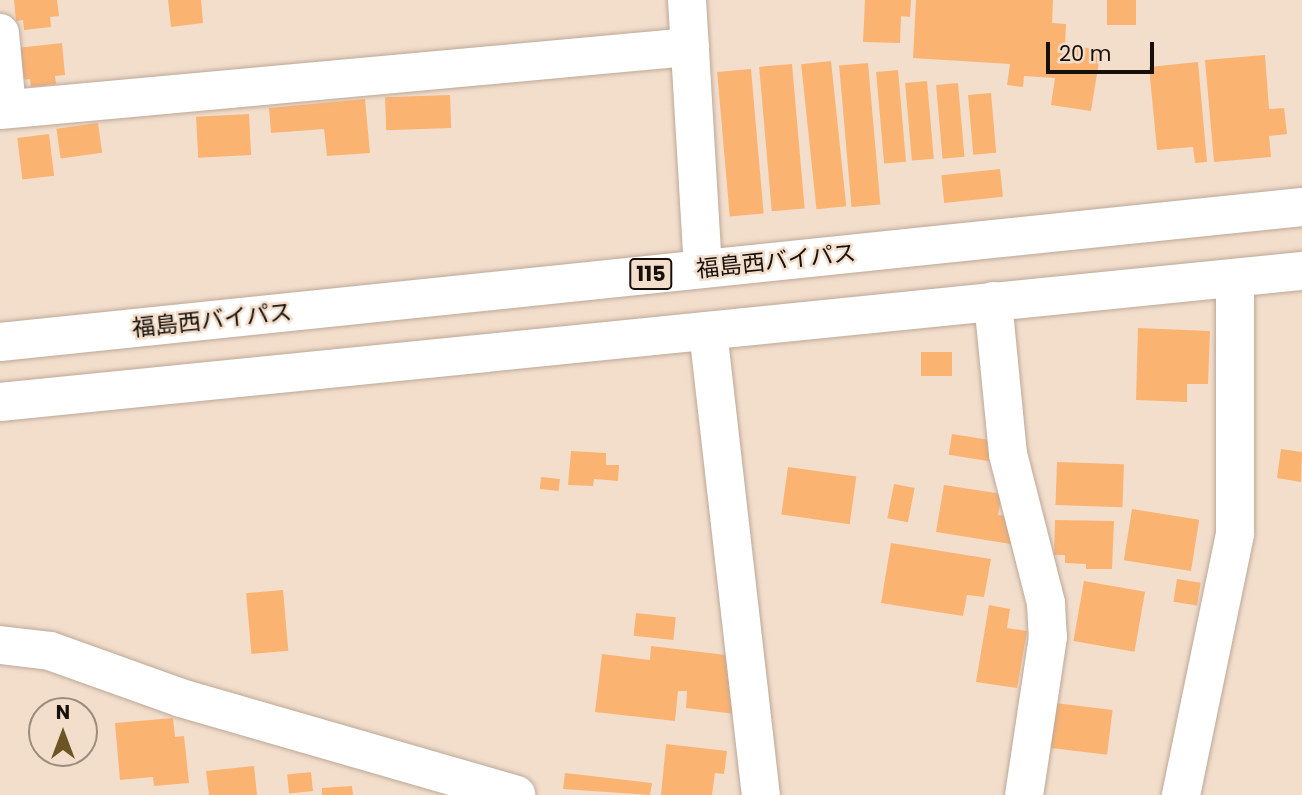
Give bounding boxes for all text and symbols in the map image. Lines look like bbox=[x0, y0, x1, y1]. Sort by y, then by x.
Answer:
scale bar bbox=[1050, 28, 1158, 72]
text: 20 m bbox=[1059, 39, 1112, 68]
street label: 福島西バイパス bbox=[694, 239, 858, 283]
road number: 115 bbox=[628, 256, 674, 292]
street label: 福島西バイパス bbox=[130, 298, 294, 342]
north arrow bbox=[28, 697, 98, 767]
text: N bbox=[56, 699, 70, 726]

